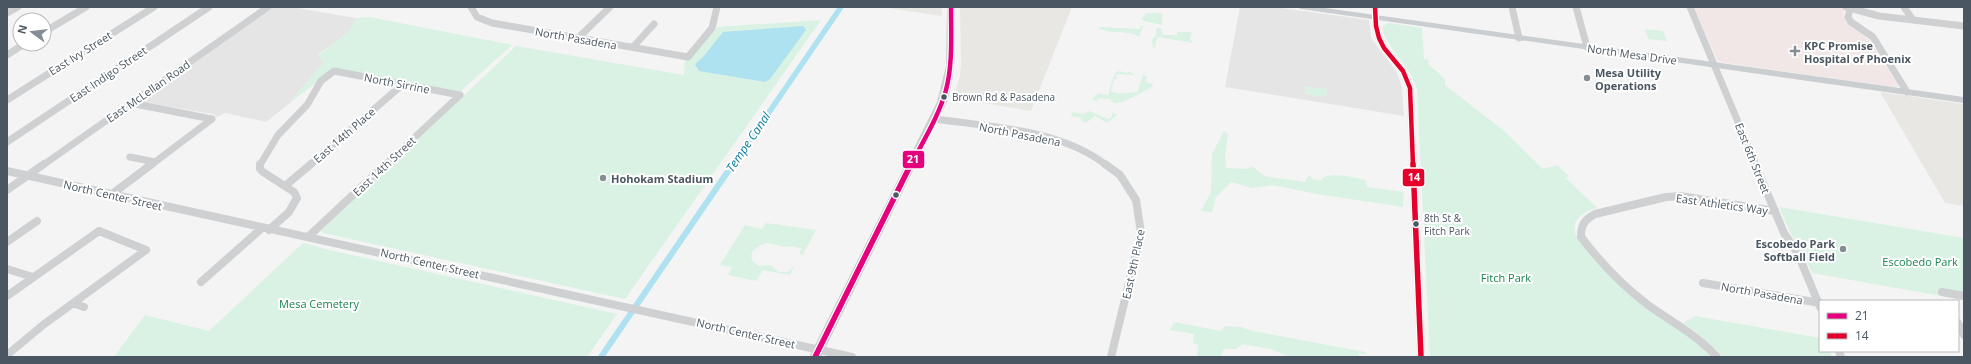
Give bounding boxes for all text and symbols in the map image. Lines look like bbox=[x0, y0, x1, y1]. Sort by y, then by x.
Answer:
north arrow bbox=[12, 12, 52, 52]
text: N bbox=[13, 23, 30, 36]
street label: North Pasadena bbox=[534, 23, 618, 53]
street label: East Ivy Street bbox=[46, 28, 115, 78]
place label: KPC Promise Hospital of Phoenix bbox=[1804, 38, 1912, 66]
street label: North Mesa Drive bbox=[1586, 40, 1678, 68]
street label: East Indigo Street bbox=[67, 43, 149, 105]
marker: KPC Promise Hospital of Phoenix bbox=[1789, 45, 1801, 57]
street label: East McLellan Road bbox=[103, 57, 193, 125]
place label: Mesa Utility Operations bbox=[1595, 65, 1662, 93]
street label: North Sirrine bbox=[363, 69, 431, 97]
marker: Mesa Utility Operations bbox=[1582, 73, 1592, 83]
place label: Brown Rd & Pasadena bbox=[952, 90, 1055, 104]
marker: Brown Rd & Pasadena bbox=[939, 92, 949, 102]
street label: East 14th Place bbox=[310, 104, 378, 166]
water label: Tempe Canal bbox=[722, 108, 775, 175]
street label: North Pasadena bbox=[978, 119, 1062, 149]
street label: East 6th Street bbox=[1732, 121, 1774, 196]
street label: East 14th Street bbox=[349, 133, 419, 199]
line badge: 21 bbox=[902, 150, 925, 169]
text: 21 bbox=[907, 151, 919, 166]
line badge: 14 bbox=[1402, 168, 1425, 187]
text: 14 bbox=[1408, 169, 1421, 184]
place label: Hohokam Stadium bbox=[611, 171, 713, 186]
marker: Hohokam Stadium bbox=[598, 173, 608, 183]
street label: North Center Street bbox=[62, 176, 164, 214]
unlabelled marker bbox=[891, 190, 901, 200]
street label: East Athletics Way bbox=[1675, 190, 1769, 218]
place label: 8th St & Fitch Park bbox=[1424, 211, 1470, 238]
marker: 8th St & Fitch Park bbox=[1411, 219, 1421, 229]
street label: East 9th Place bbox=[1118, 228, 1148, 300]
place label: Escobedo Park Softball Field bbox=[1755, 236, 1835, 264]
street label: North Center Street bbox=[379, 244, 481, 282]
marker: Escobedo Park Softball Field bbox=[1838, 244, 1848, 254]
park label: Escobedo Park bbox=[1882, 254, 1958, 269]
park label: Fitch Park bbox=[1481, 270, 1531, 285]
street label: North Pasadena bbox=[1720, 278, 1804, 308]
park label: Mesa Cemetery bbox=[279, 296, 359, 311]
legend bbox=[1819, 300, 1959, 352]
text: 21 bbox=[1855, 307, 1869, 324]
street label: North Center Street bbox=[695, 314, 797, 352]
text: 14 bbox=[1855, 327, 1869, 344]

